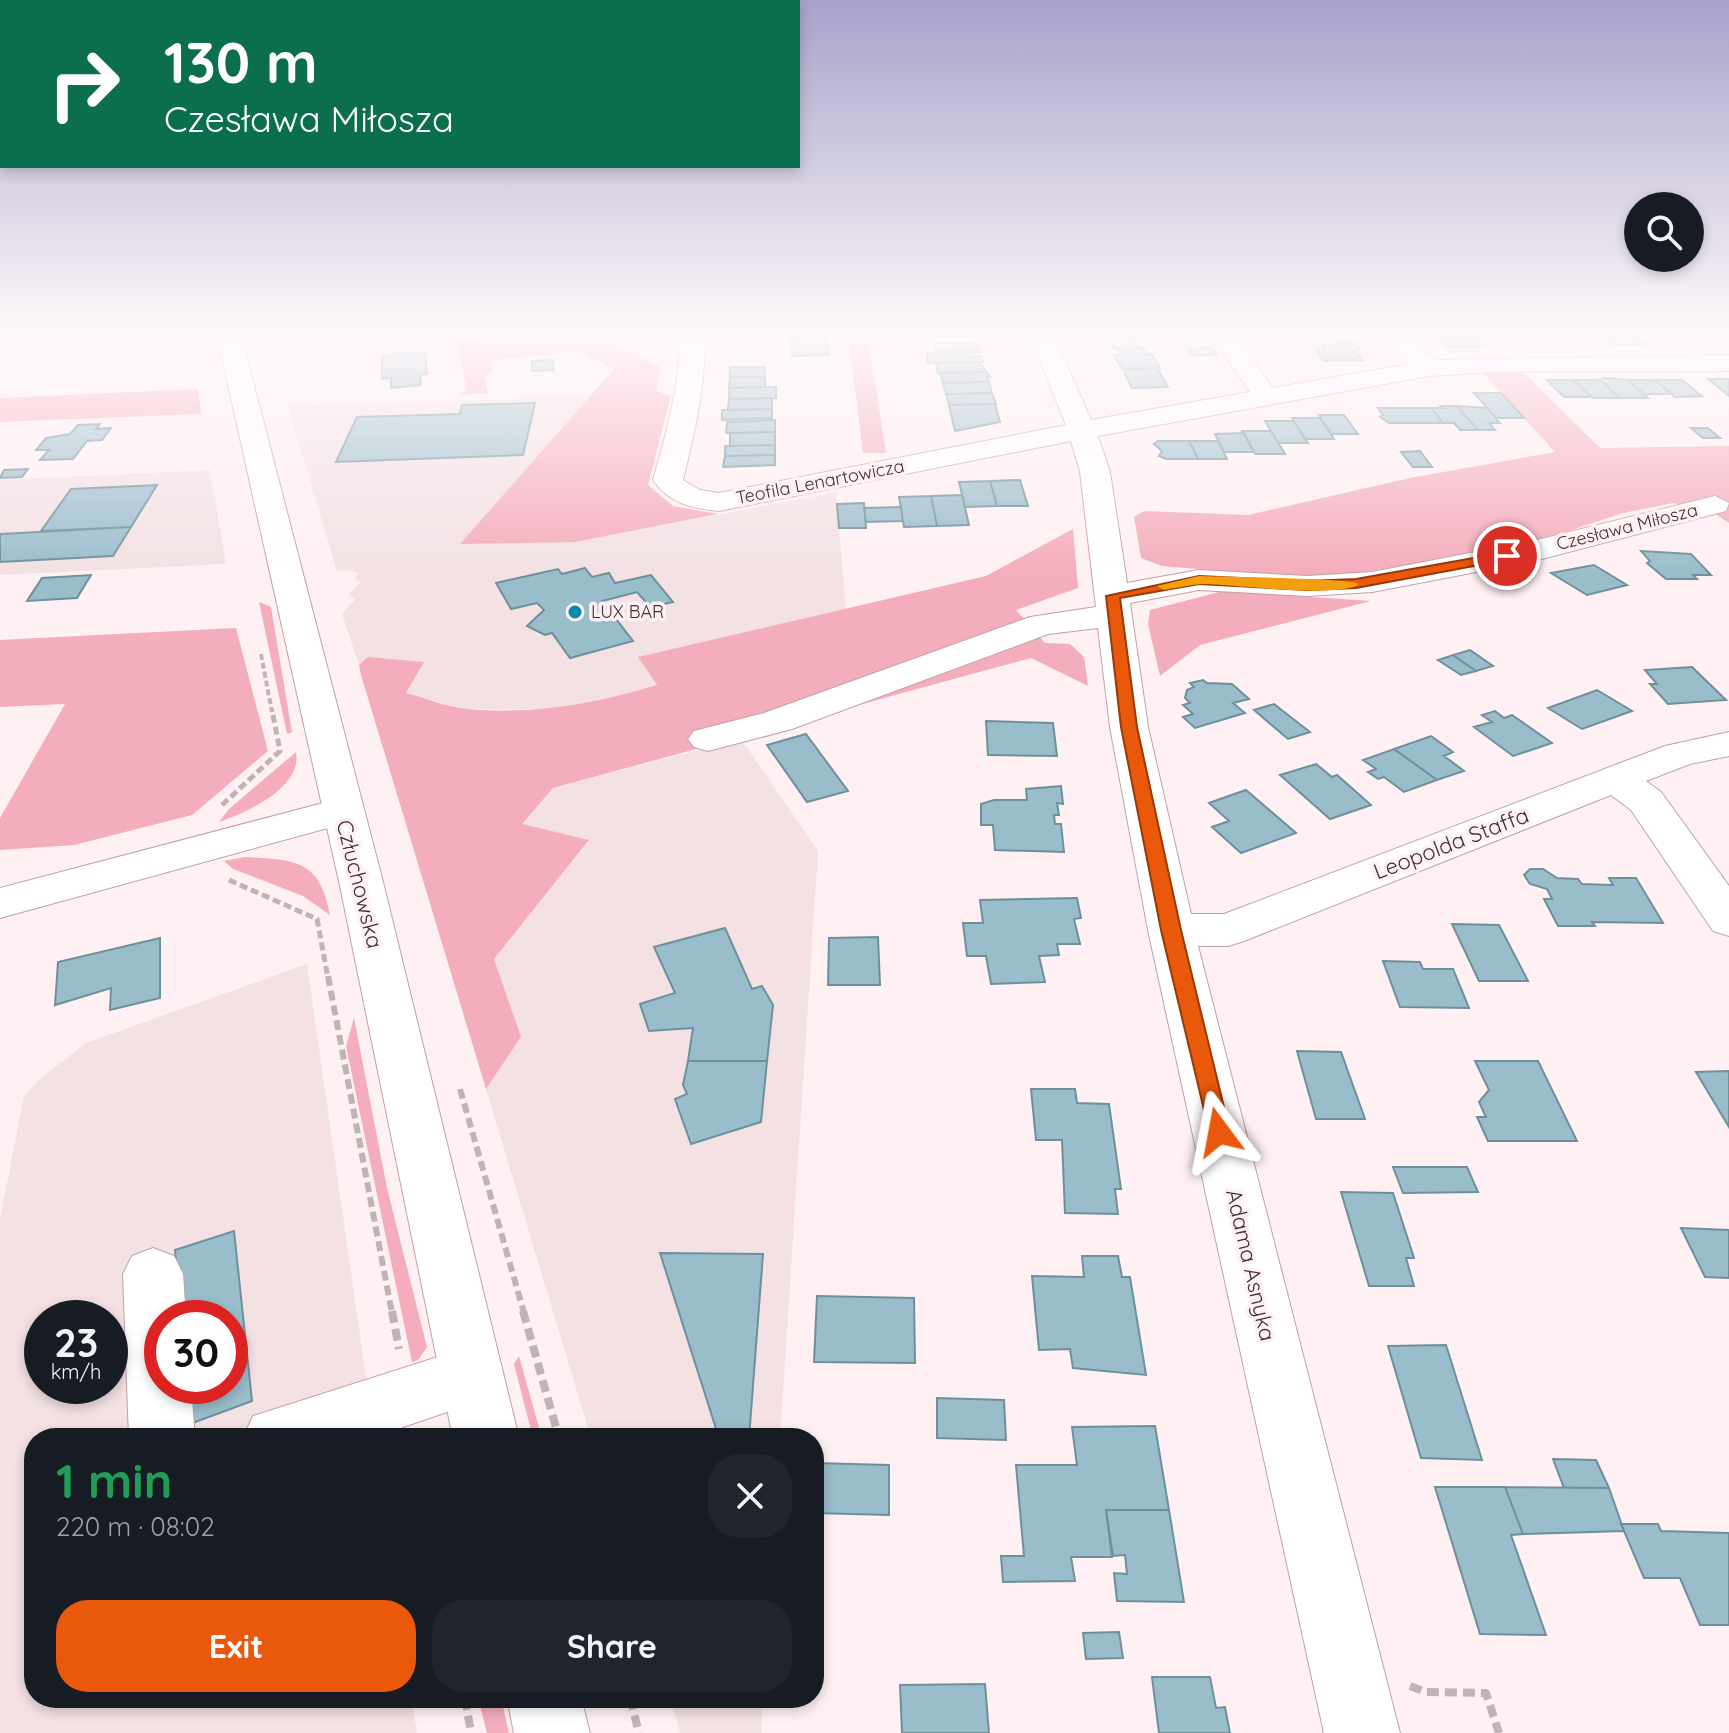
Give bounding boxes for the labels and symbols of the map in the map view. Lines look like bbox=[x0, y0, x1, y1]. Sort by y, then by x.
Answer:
street label: Teofila Lenartowicza bbox=[734, 454, 906, 509]
street label: Czesława Miłosza bbox=[1554, 498, 1700, 555]
pin bbox=[1473, 522, 1541, 590]
place label: LUX BAR bbox=[591, 600, 664, 623]
marker: LUX BAR bbox=[566, 603, 584, 621]
street label: Leopolda Staffa bbox=[1369, 801, 1533, 885]
street label: Człuchowska bbox=[331, 817, 389, 951]
position arrow bbox=[1177, 1090, 1261, 1174]
street label: Adama Asnyka bbox=[1220, 1186, 1282, 1344]
speed limit sign: 30 bbox=[144, 1300, 248, 1404]

